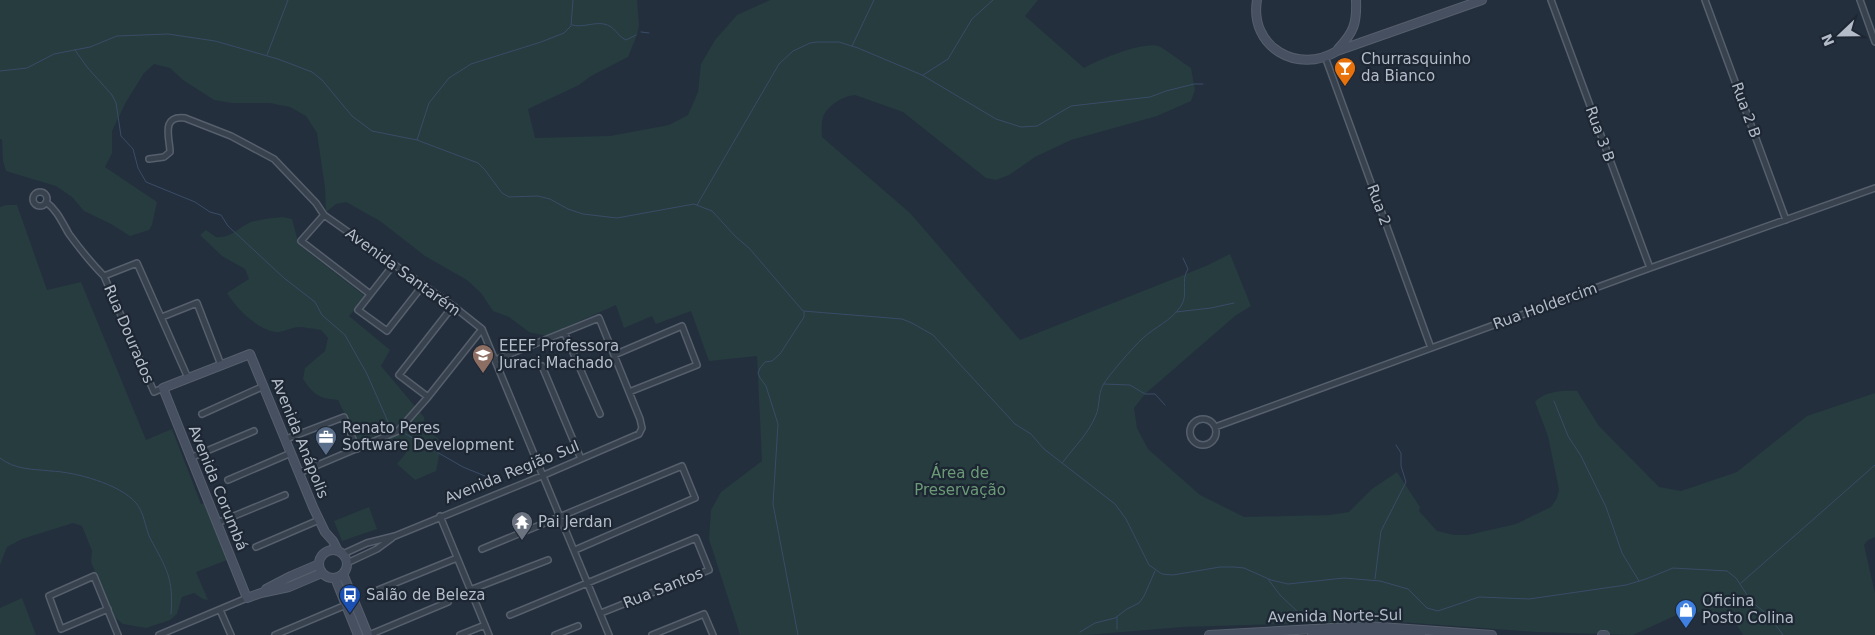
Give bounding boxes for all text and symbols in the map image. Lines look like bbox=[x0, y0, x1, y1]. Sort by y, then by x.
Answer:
north arrow bbox=[1815, 10, 1865, 60]
text: N bbox=[1818, 31, 1838, 48]
place label: Churrasquinho da Bianco bbox=[1361, 50, 1471, 85]
bar icon: Churrasquinho da Bianco bbox=[1333, 56, 1357, 87]
street label: Rua 2 B bbox=[1728, 80, 1764, 140]
street label: Rua 3 B bbox=[1582, 104, 1618, 164]
street label: Rua 2 bbox=[1363, 182, 1395, 228]
street label: Avenida Santarém bbox=[342, 224, 464, 320]
street label: Rua Holdercim bbox=[1490, 279, 1600, 333]
street label: Rua Dourados bbox=[100, 282, 158, 386]
place label: EEEF Professora Juraci Machado bbox=[498, 337, 619, 372]
school or university icon: EEEF Professora Juraci Machado bbox=[471, 343, 495, 374]
street label: Avenida Anápolis bbox=[268, 375, 332, 501]
place label: Renato Peres Software Development bbox=[342, 419, 514, 454]
street label: Avenida Corumbá bbox=[185, 423, 251, 553]
office icon: Renato Peres Software Development bbox=[314, 425, 338, 456]
street label: Avenida Região Sul bbox=[442, 437, 582, 507]
park label: Área de Preservação bbox=[914, 463, 1006, 499]
temple icon: Pai Jerdan bbox=[510, 510, 534, 541]
place label: Pai Jerdan bbox=[538, 513, 612, 531]
street label: Rua Santos bbox=[621, 564, 706, 612]
bus stop icon: Salão de Beleza bbox=[338, 583, 362, 614]
place label: Salão de Beleza bbox=[366, 586, 486, 604]
place label: Oficina Posto Colina bbox=[1702, 592, 1794, 627]
shop icon: Oficina Posto Colina bbox=[1674, 598, 1698, 629]
street label: Avenida Norte-Sul bbox=[1267, 606, 1403, 626]

